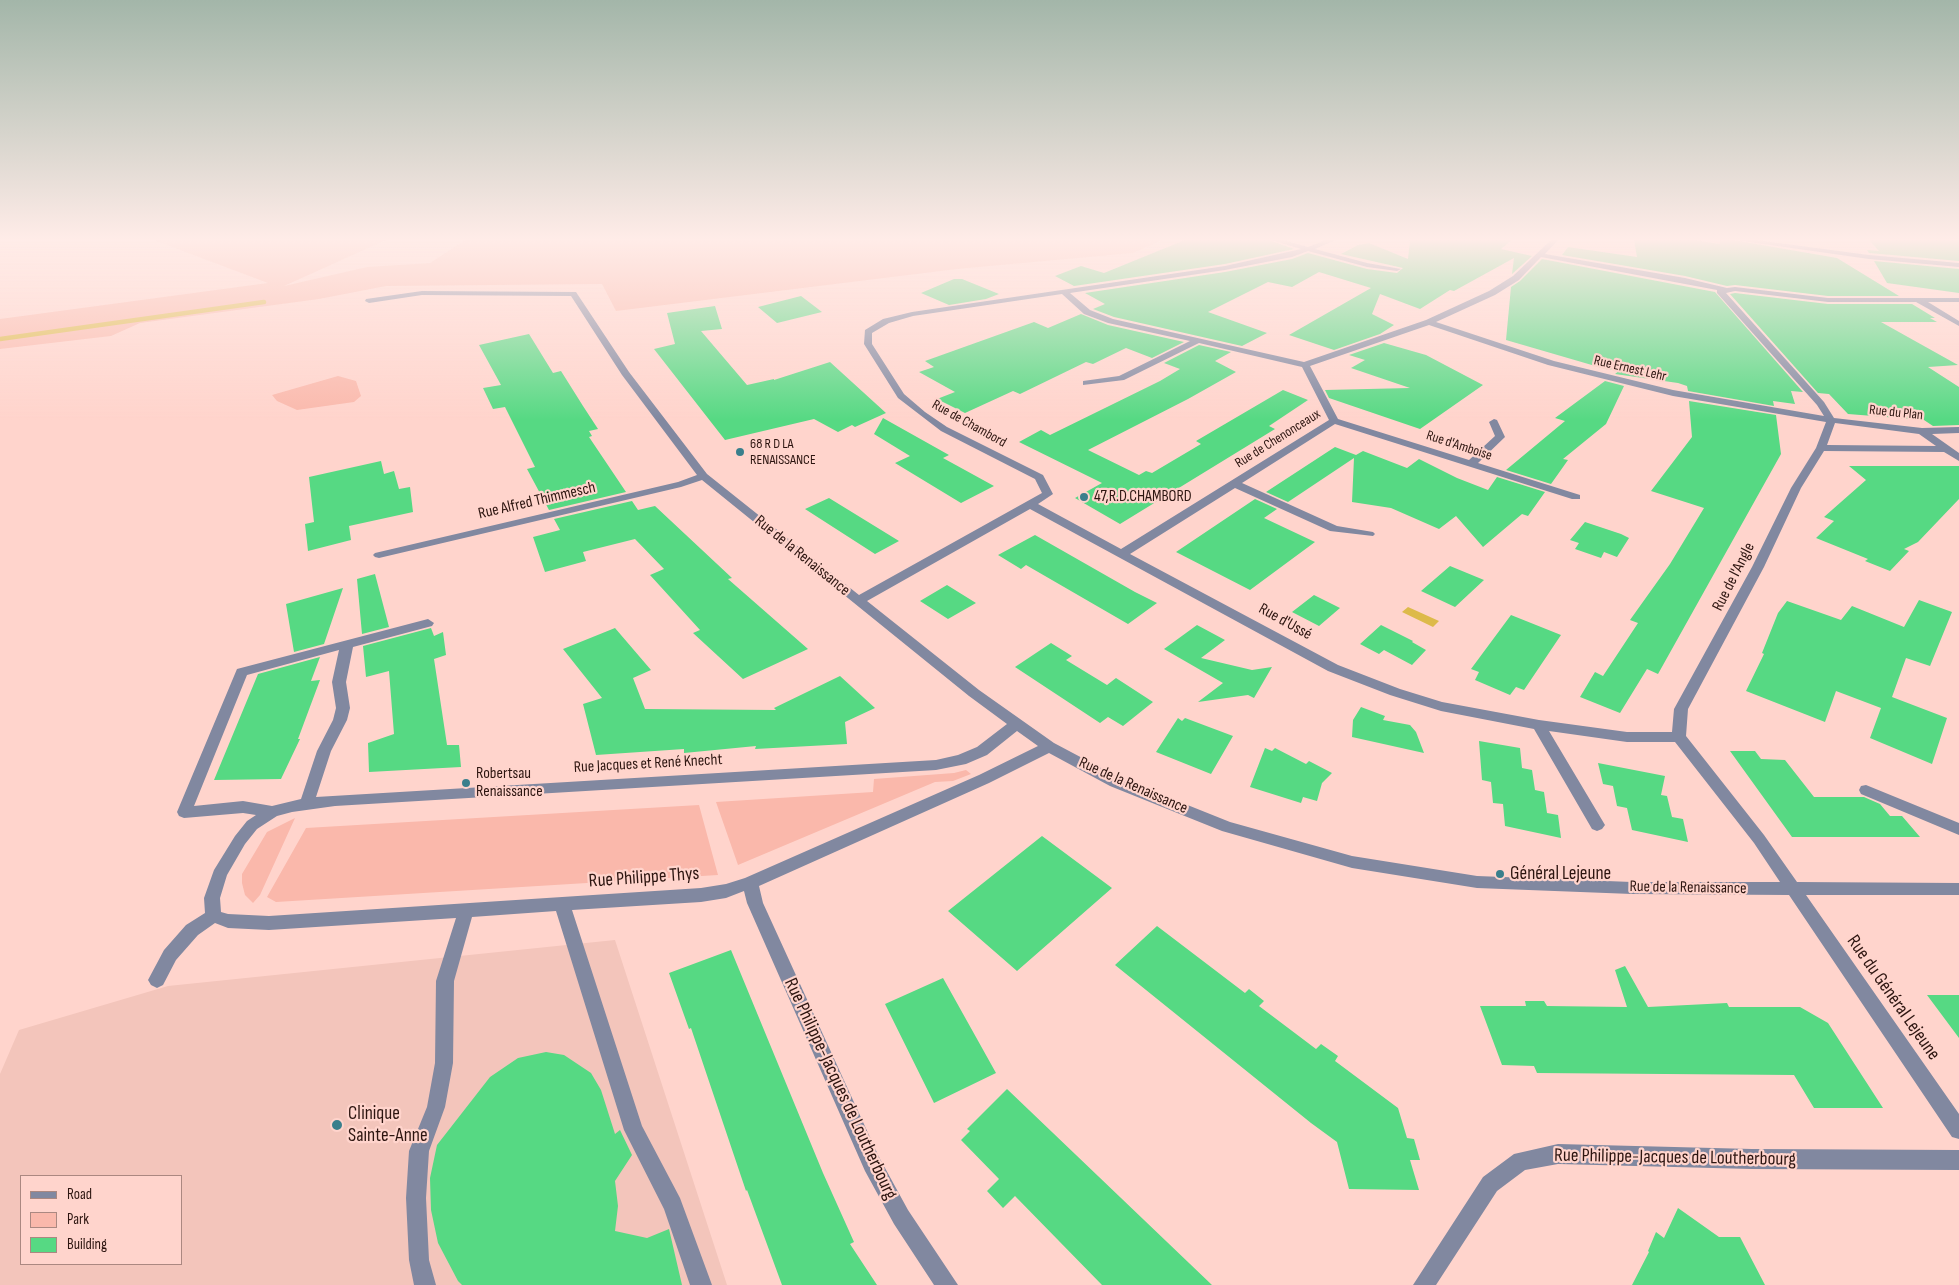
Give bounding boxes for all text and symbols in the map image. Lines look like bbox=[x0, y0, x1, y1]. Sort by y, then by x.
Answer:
street label: Rue Ernest Lehr bbox=[1592, 353, 1668, 385]
street label: Rue de Chambord bbox=[929, 397, 1009, 451]
street label: Rue du Plan bbox=[1868, 402, 1924, 424]
street label: Rue de Chenonceaux bbox=[1232, 406, 1324, 472]
street label: Rue d'Amboise bbox=[1424, 427, 1494, 465]
place label: 68 R D LA RENAISSANCE bbox=[750, 436, 816, 468]
marker: 68 R D LA RENAISSANCE bbox=[734, 446, 746, 458]
street label: Rue Alfred Thimmesch bbox=[476, 478, 598, 524]
place label: 47,R.D.CHAMBORD bbox=[1094, 487, 1192, 507]
marker: 47,R.D.CHAMBORD bbox=[1078, 491, 1090, 503]
street label: Rue de la Renaissance bbox=[750, 512, 854, 600]
street label: Rue de l'Angle bbox=[1709, 540, 1759, 614]
street label: Rue d'Ussé bbox=[1255, 600, 1315, 644]
street label: Rue Jacques et René Knecht bbox=[573, 751, 723, 777]
street label: Rue de la Renaissance bbox=[1076, 753, 1190, 819]
place label: Robertsau Renaissance bbox=[476, 764, 543, 802]
marker: Robertsau Renaissance bbox=[460, 777, 472, 789]
street label: Rue Philippe Thys bbox=[588, 863, 700, 893]
place label: Général Lejeune bbox=[1510, 863, 1611, 885]
marker: Général Lejeune bbox=[1494, 868, 1506, 880]
street label: Rue de la Renaissance bbox=[1629, 877, 1747, 899]
street label: Rue du Général Lejeune bbox=[1841, 931, 1945, 1065]
street label: Rue Philippe-Jacques de Loutherbourg bbox=[779, 975, 901, 1203]
place label: Clinique Sainte-Anne bbox=[348, 1103, 428, 1147]
marker: Clinique Sainte-Anne bbox=[330, 1118, 344, 1132]
street label: Rue Philippe-Jacques de Loutherbourg bbox=[1554, 1144, 1796, 1172]
legend bbox=[20, 1175, 182, 1265]
text: Road bbox=[67, 1185, 92, 1204]
text: Park bbox=[67, 1210, 89, 1229]
text: Building bbox=[67, 1235, 107, 1254]

